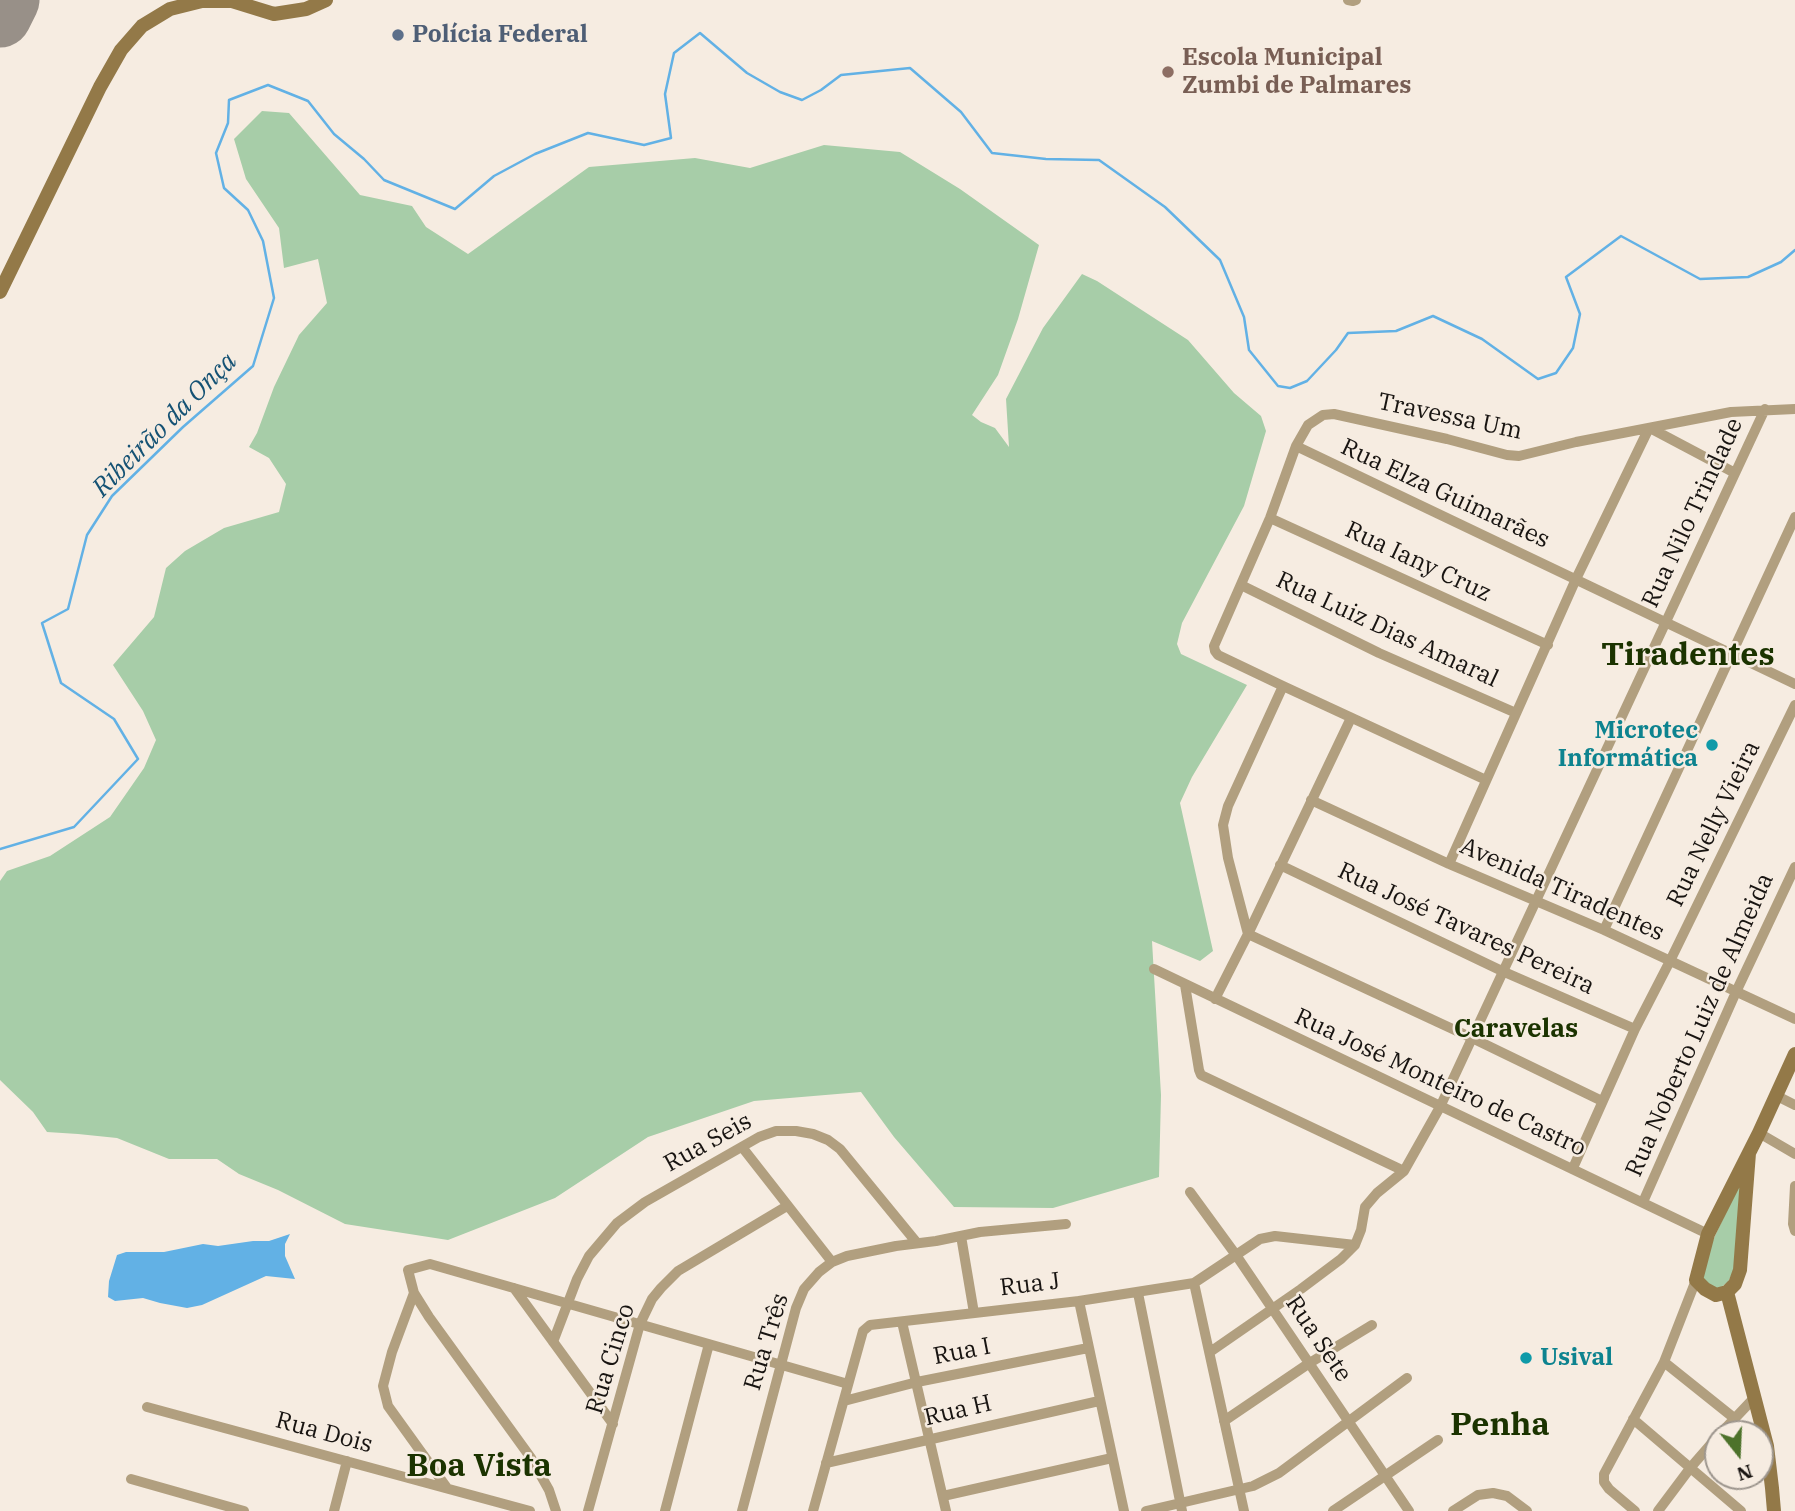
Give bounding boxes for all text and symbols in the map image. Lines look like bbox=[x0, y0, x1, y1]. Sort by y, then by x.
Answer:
place label: Polícia Federal bbox=[412, 21, 588, 49]
marker: Polícia Federal bbox=[390, 27, 406, 43]
place label: Escola Municipal Zumbi de Palmares bbox=[1182, 44, 1411, 100]
marker: Escola Municipal Zumbi de Palmares bbox=[1160, 64, 1176, 80]
water label: Ribeirão da Onça bbox=[86, 346, 244, 504]
street label: Travessa Um bbox=[1375, 388, 1525, 446]
street label: Rua Nilo Trindade bbox=[1636, 414, 1750, 612]
street label: Rua Elza Guimarães bbox=[1336, 433, 1554, 555]
street label: Rua Iany Cruz bbox=[1340, 516, 1496, 608]
street label: Rua Luiz Dias Amaral bbox=[1271, 566, 1503, 694]
district label: Tiradentes bbox=[1601, 637, 1775, 675]
place label: Microtec Informática bbox=[1558, 717, 1698, 773]
street label: Rua Nelly Vieira bbox=[1661, 736, 1767, 912]
marker: Microtec Informática bbox=[1704, 737, 1720, 753]
street label: Avenida Tiradentes bbox=[1456, 832, 1668, 948]
street label: Rua José Tavares Pereira bbox=[1333, 857, 1599, 1001]
street label: Rua Noberto Luiz de Almeida bbox=[1620, 869, 1780, 1181]
street label: Rua José Monteiro de Castro bbox=[1290, 1003, 1590, 1163]
district label: Caravelas bbox=[1454, 1013, 1578, 1045]
street label: Rua Seis bbox=[659, 1107, 757, 1179]
street label: Rua J bbox=[998, 1267, 1062, 1303]
street label: Rua Três bbox=[739, 1290, 795, 1394]
street label: Rua Sete bbox=[1279, 1290, 1357, 1388]
street label: Rua Cinco bbox=[581, 1300, 641, 1418]
street label: Rua I bbox=[931, 1332, 993, 1372]
place label: Usival bbox=[1540, 1344, 1613, 1372]
marker: Usival bbox=[1518, 1350, 1534, 1366]
street label: Rua H bbox=[921, 1389, 995, 1433]
street label: Rua Dois bbox=[272, 1406, 376, 1460]
district label: Penha bbox=[1450, 1407, 1550, 1445]
north arrow bbox=[1704, 1420, 1774, 1490]
district label: Boa Vista bbox=[406, 1448, 552, 1486]
text: N bbox=[1734, 1459, 1756, 1487]

